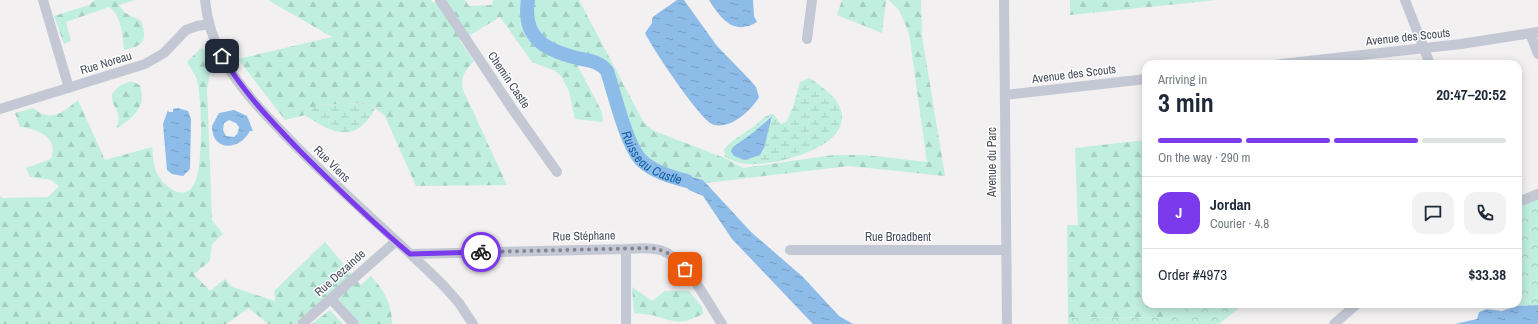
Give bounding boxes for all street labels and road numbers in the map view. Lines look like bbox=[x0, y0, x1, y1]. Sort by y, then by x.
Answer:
street label: Avenue des Scouts bbox=[1364, 25, 1451, 49]
street label: Rue Noreau bbox=[78, 48, 134, 78]
street label: Chemin Castle bbox=[484, 49, 534, 111]
street label: Avenue des Scouts bbox=[1030, 61, 1117, 87]
street label: Avenue du Parc bbox=[984, 127, 1000, 198]
street label: Rue Viens bbox=[310, 142, 354, 186]
street label: Rue Stéphane bbox=[552, 227, 616, 245]
street label: Rue Broadbent bbox=[865, 229, 931, 245]
street label: Rue Dezainde bbox=[311, 246, 369, 300]

